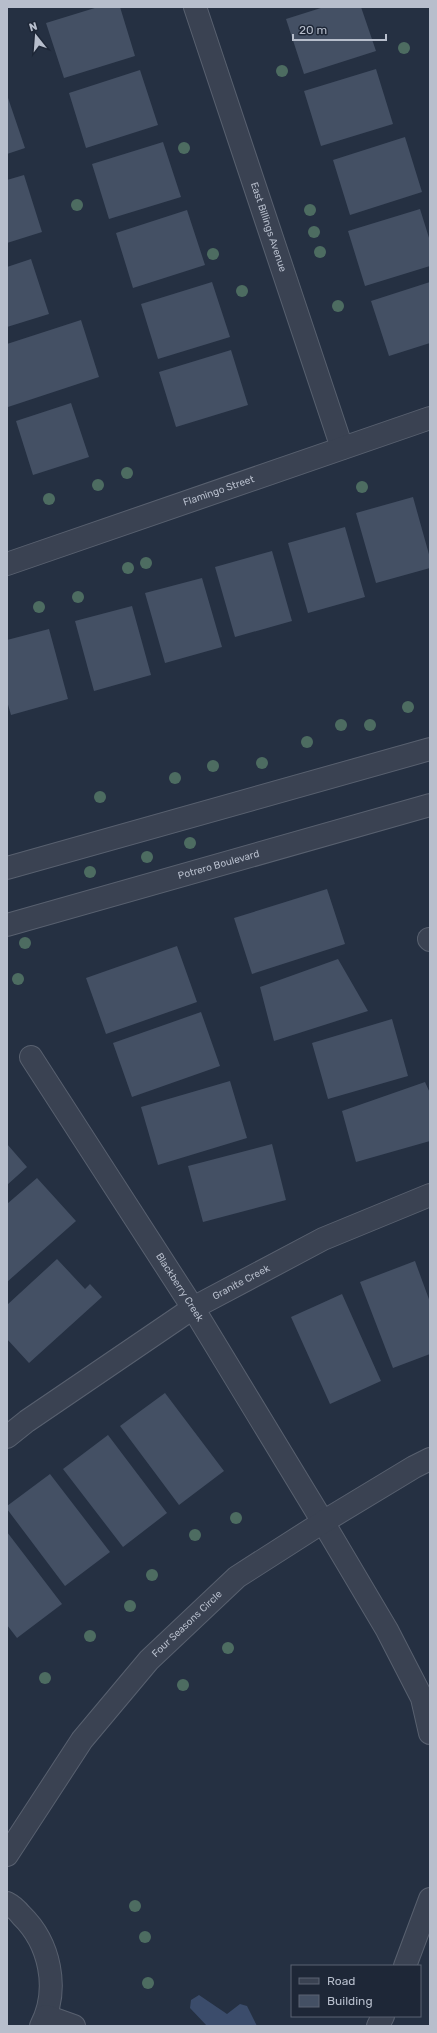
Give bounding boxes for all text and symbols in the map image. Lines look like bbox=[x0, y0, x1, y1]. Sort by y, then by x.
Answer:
north arrow bbox=[16, 16, 56, 56]
scale bar bbox=[293, 16, 386, 42]
text: N bbox=[28, 20, 39, 34]
text: 20 m bbox=[299, 23, 327, 37]
street label: East Billings Avenue bbox=[248, 181, 289, 274]
street label: Flamingo Street bbox=[182, 473, 256, 509]
street label: Potrero Boulevard bbox=[177, 848, 261, 882]
street label: Blackberry Creek bbox=[153, 1251, 206, 1324]
street label: Granite Creek bbox=[210, 1262, 273, 1303]
street label: Four Seasons Circle bbox=[150, 1588, 225, 1660]
legend bbox=[291, 1965, 421, 2017]
text: Road bbox=[327, 1974, 355, 1988]
text: Building bbox=[327, 1994, 373, 2008]

